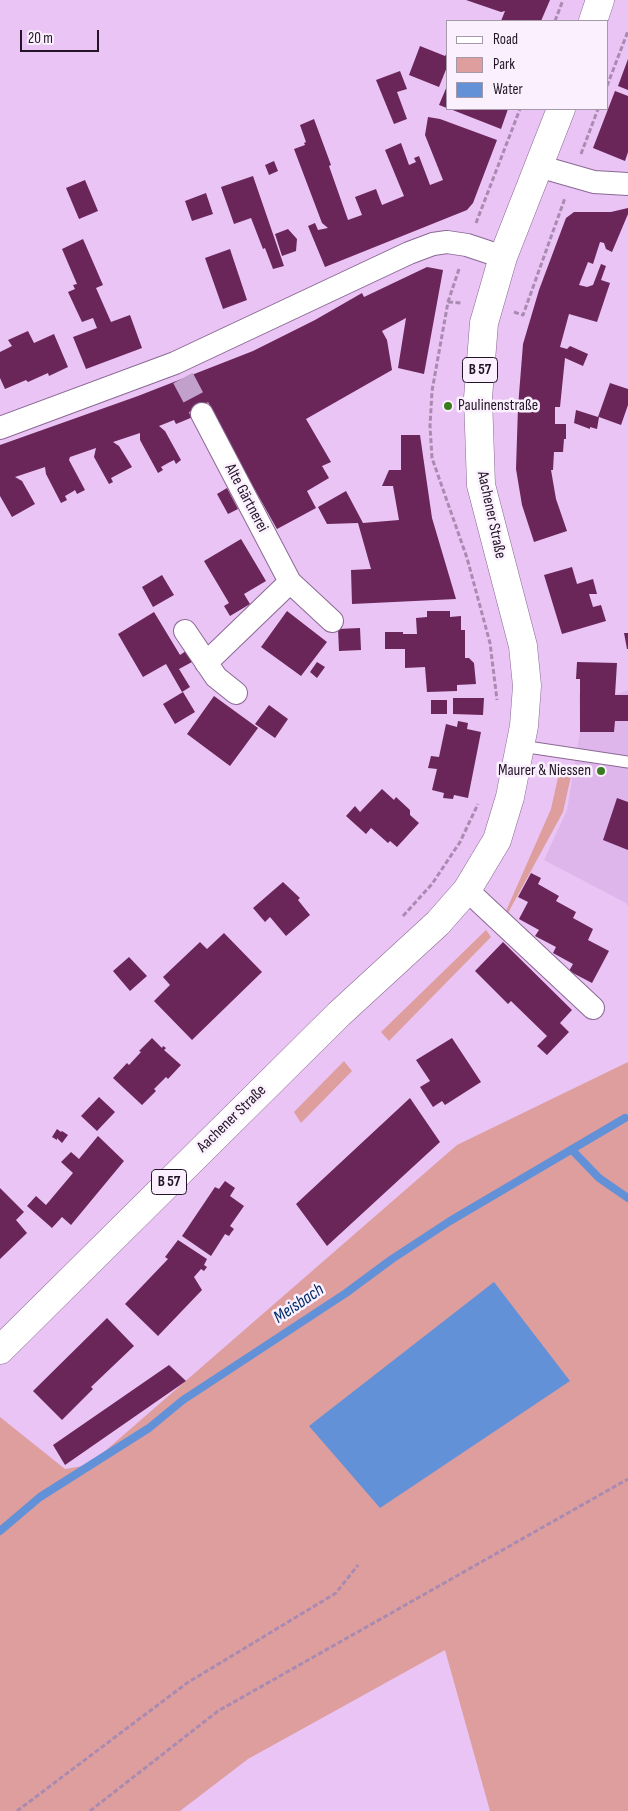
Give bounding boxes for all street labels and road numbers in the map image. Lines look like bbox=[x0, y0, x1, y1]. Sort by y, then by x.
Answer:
road number: B 57 bbox=[462, 358, 498, 382]
street label: Alte Gärtnerei bbox=[220, 461, 272, 535]
street label: Aachener Straße bbox=[472, 470, 510, 560]
street label: Aachener Straße bbox=[193, 1081, 271, 1157]
road number: B 57 bbox=[152, 1170, 186, 1194]

